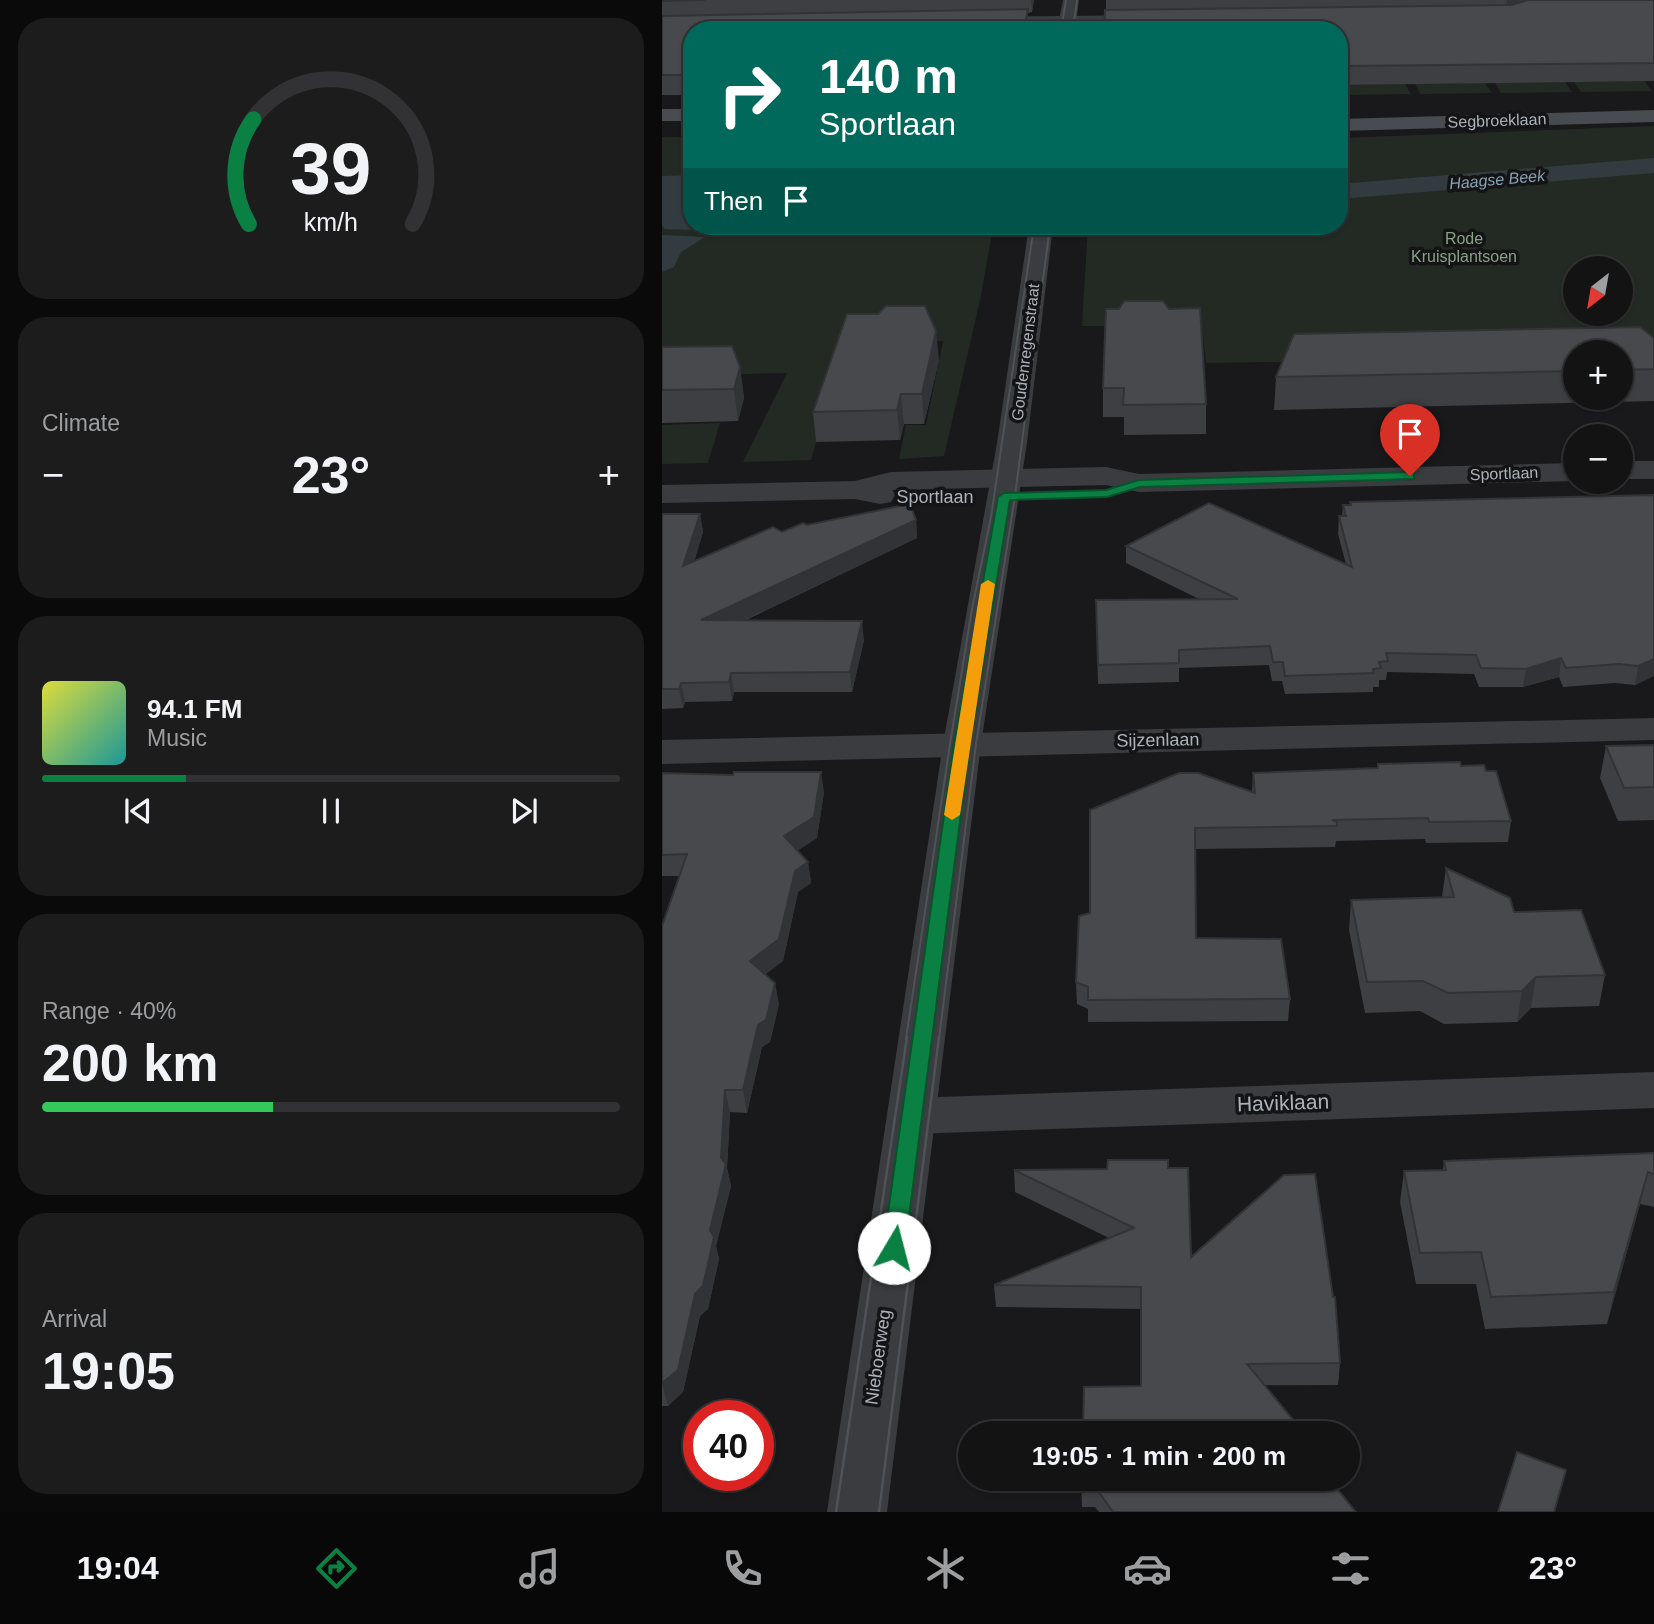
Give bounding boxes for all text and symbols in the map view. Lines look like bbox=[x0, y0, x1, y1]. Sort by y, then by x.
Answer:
icon: right bbox=[704, 49, 795, 140]
text: 140 m bbox=[819, 49, 958, 103]
text: Sportlaan bbox=[819, 106, 956, 142]
street label: Segbroeklaan bbox=[1447, 110, 1547, 131]
text: 39 bbox=[291, 129, 371, 210]
water label: Haagse Beek bbox=[1448, 167, 1547, 192]
icon: arrive bbox=[777, 182, 815, 220]
text: Then bbox=[704, 186, 763, 216]
text: km/h bbox=[304, 208, 358, 236]
park label: Rode Kruisplantsoen bbox=[1411, 230, 1517, 265]
north arrow bbox=[1563, 256, 1633, 326]
map controls bbox=[1563, 256, 1633, 494]
street label: Goudenregenstraat bbox=[1009, 282, 1042, 422]
button: + bbox=[1563, 340, 1633, 410]
pin bbox=[1380, 404, 1440, 476]
text: Climate bbox=[42, 410, 120, 436]
icon: arrive bbox=[1391, 415, 1429, 453]
button: − bbox=[1563, 424, 1633, 494]
text: 23° bbox=[292, 446, 370, 504]
text: − bbox=[42, 454, 64, 496]
text: + bbox=[598, 454, 620, 496]
street label: Sportlaan bbox=[1469, 464, 1539, 483]
street label: Sportlaan bbox=[896, 487, 974, 507]
text: 94.1 FM bbox=[147, 694, 242, 724]
text: Music bbox=[147, 725, 207, 751]
street label: Sijzenlaan bbox=[1116, 729, 1200, 751]
icon: previous bbox=[119, 792, 157, 830]
icon: pause bbox=[312, 792, 350, 830]
icon: next bbox=[505, 792, 543, 830]
text: Range · 40% bbox=[42, 998, 176, 1024]
text: 200 km bbox=[42, 1034, 218, 1092]
street label: Haviklaan bbox=[1236, 1089, 1329, 1116]
position arrow bbox=[857, 1211, 931, 1285]
text: Arrival bbox=[42, 1306, 107, 1332]
street label: Nieboerweg bbox=[861, 1308, 895, 1406]
text: 19:05 bbox=[42, 1342, 175, 1400]
speed limit sign: 40 bbox=[683, 1400, 774, 1491]
text: 19:05 · 1 min · 200 m bbox=[1032, 1441, 1286, 1471]
icon: directions bbox=[312, 1544, 361, 1593]
icon: music bbox=[515, 1544, 564, 1593]
icon: phone bbox=[718, 1544, 767, 1593]
icon: climate bbox=[921, 1544, 970, 1593]
icon: car bbox=[1123, 1544, 1172, 1593]
icon: filters bbox=[1326, 1544, 1375, 1593]
text: 19:04 bbox=[77, 1550, 159, 1586]
text: 23° bbox=[1529, 1550, 1577, 1586]

